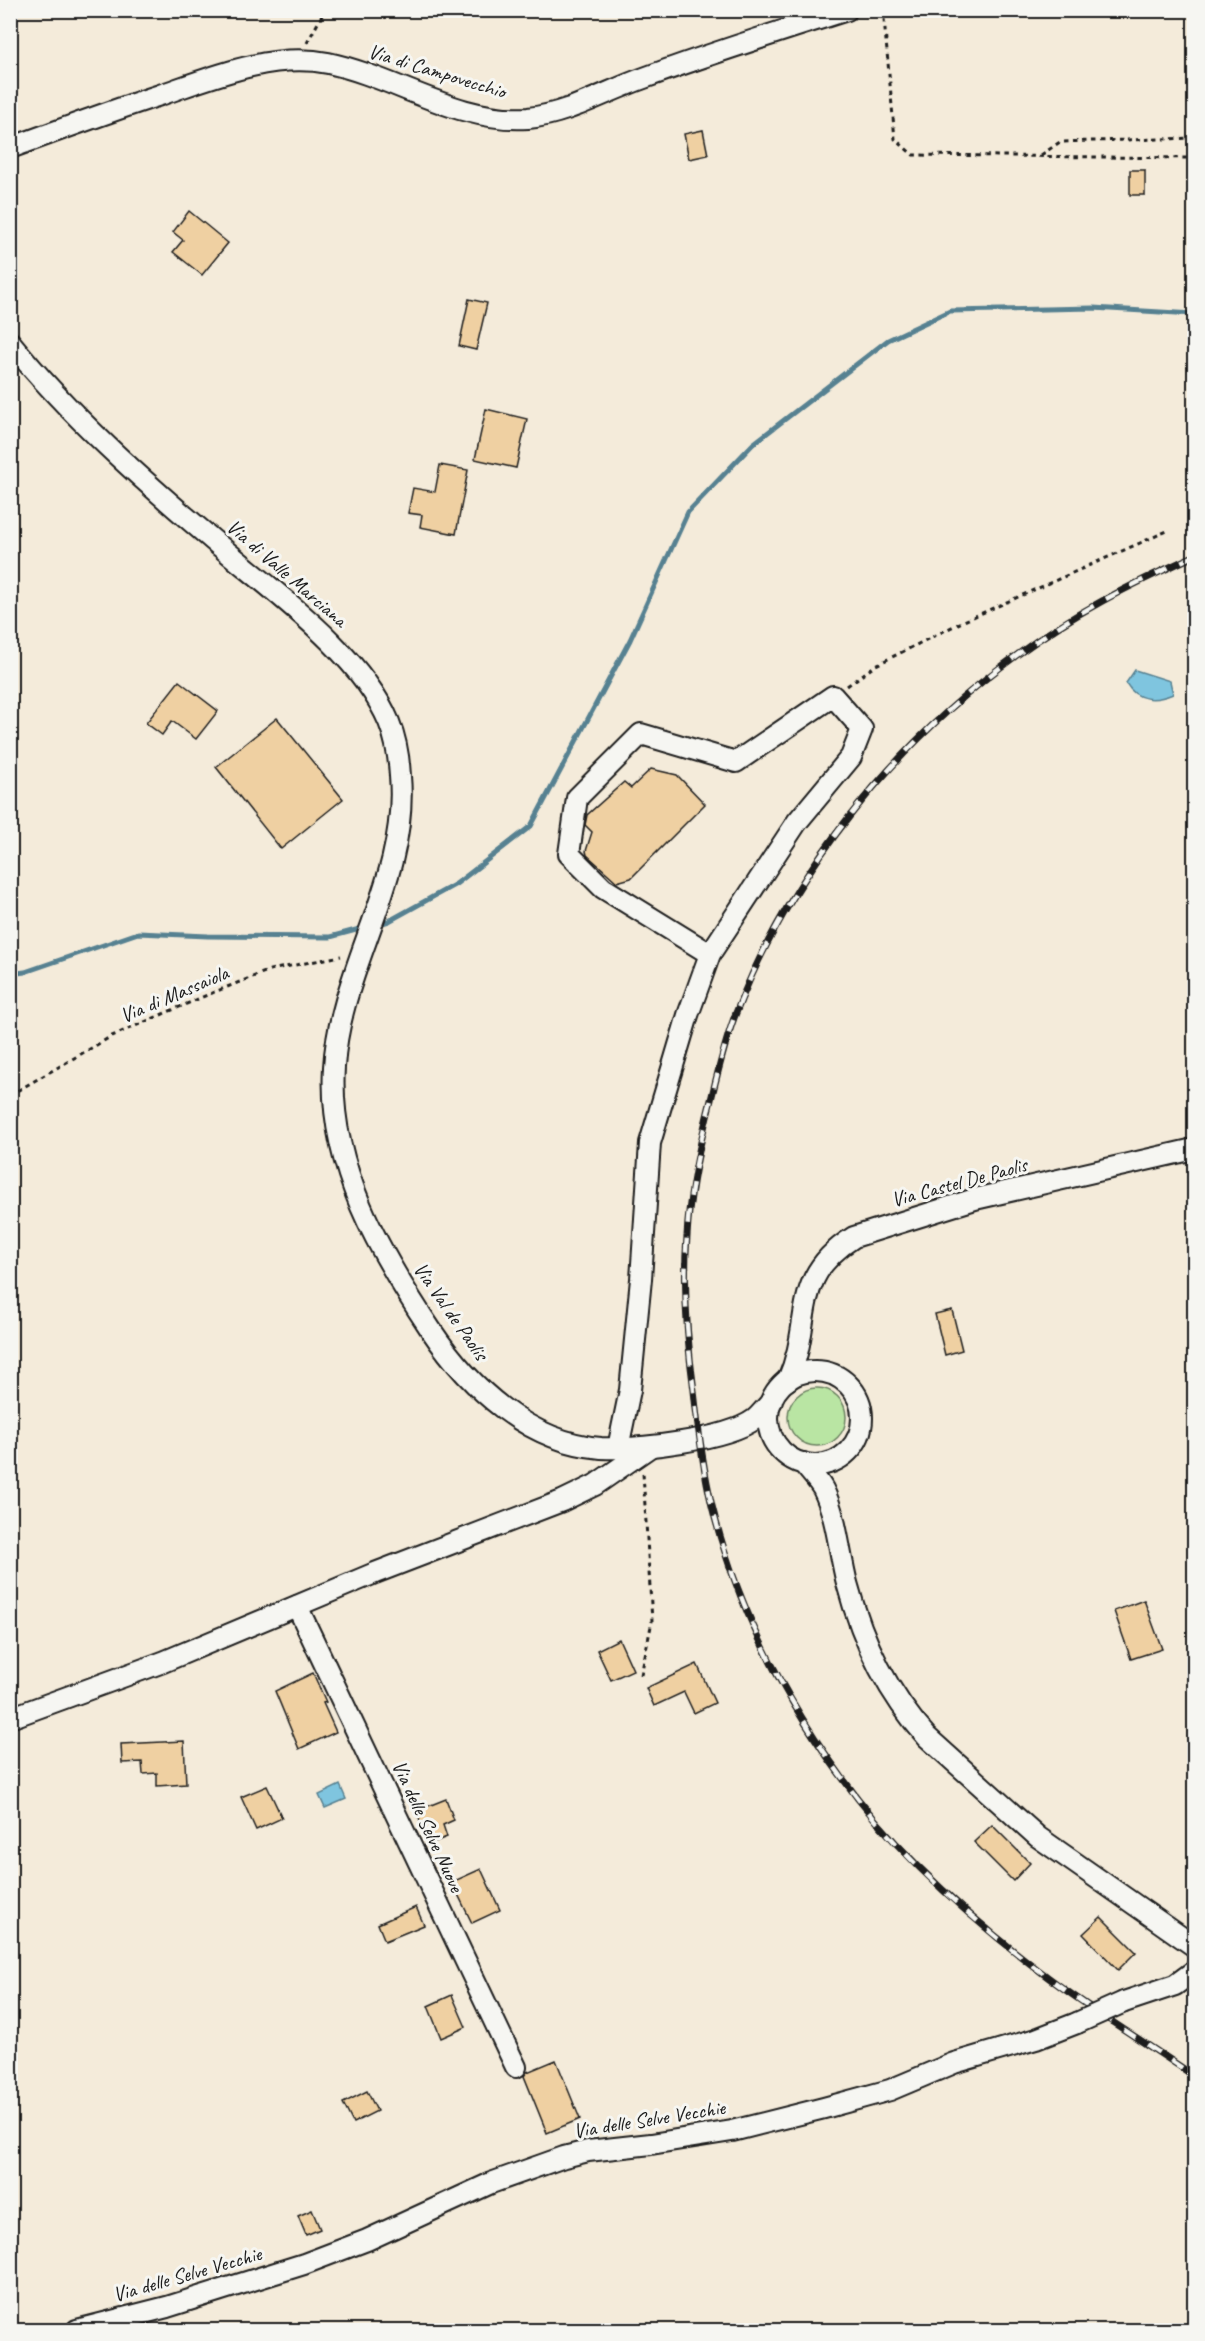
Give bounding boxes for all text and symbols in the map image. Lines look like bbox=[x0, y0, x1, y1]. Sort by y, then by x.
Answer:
street label: Via di Campovecchio bbox=[365, 38, 511, 105]
street label: Via di Valle Marciana bbox=[221, 513, 354, 634]
street label: Via di Massaiola bbox=[116, 959, 234, 1029]
street label: Via Castel De Paolis bbox=[888, 1151, 1032, 1213]
street label: Via Val de Paolis bbox=[408, 1257, 495, 1367]
street label: Via delle Selve Nuove bbox=[386, 1756, 470, 1897]
street label: Via delle Selve Vecchie bbox=[571, 2094, 728, 2144]
street label: Via delle Selve Vecchie bbox=[110, 2240, 265, 2308]

